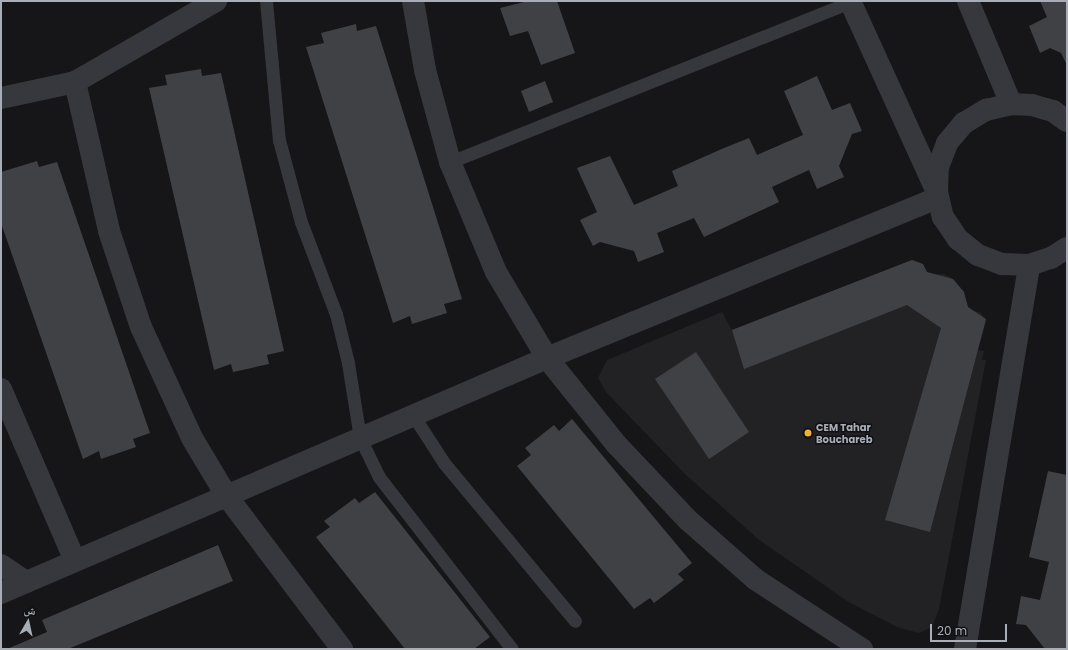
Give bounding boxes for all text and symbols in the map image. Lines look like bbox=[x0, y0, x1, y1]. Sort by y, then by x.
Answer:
place label: CEM Tahar Bouchareb bbox=[816, 421, 873, 444]
marker: CEM Tahar Bouchareb bbox=[803, 428, 813, 438]
text: ش bbox=[23, 601, 37, 619]
north arrow bbox=[8, 602, 48, 642]
scale bar bbox=[932, 616, 1009, 642]
text: 20 m bbox=[937, 622, 967, 639]

